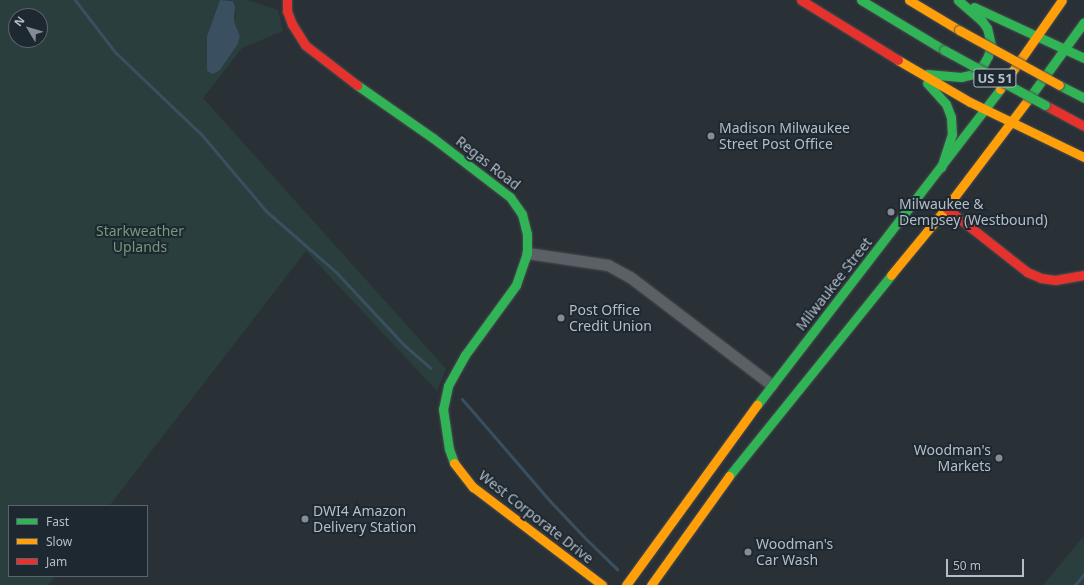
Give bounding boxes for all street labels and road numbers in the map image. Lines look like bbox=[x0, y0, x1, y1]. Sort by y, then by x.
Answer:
road number: US 51 bbox=[973, 67, 1017, 89]
street label: Regas Road bbox=[452, 133, 524, 193]
street label: Milwaukee Street bbox=[792, 234, 876, 334]
street label: West Corporate Drive bbox=[475, 467, 597, 567]

